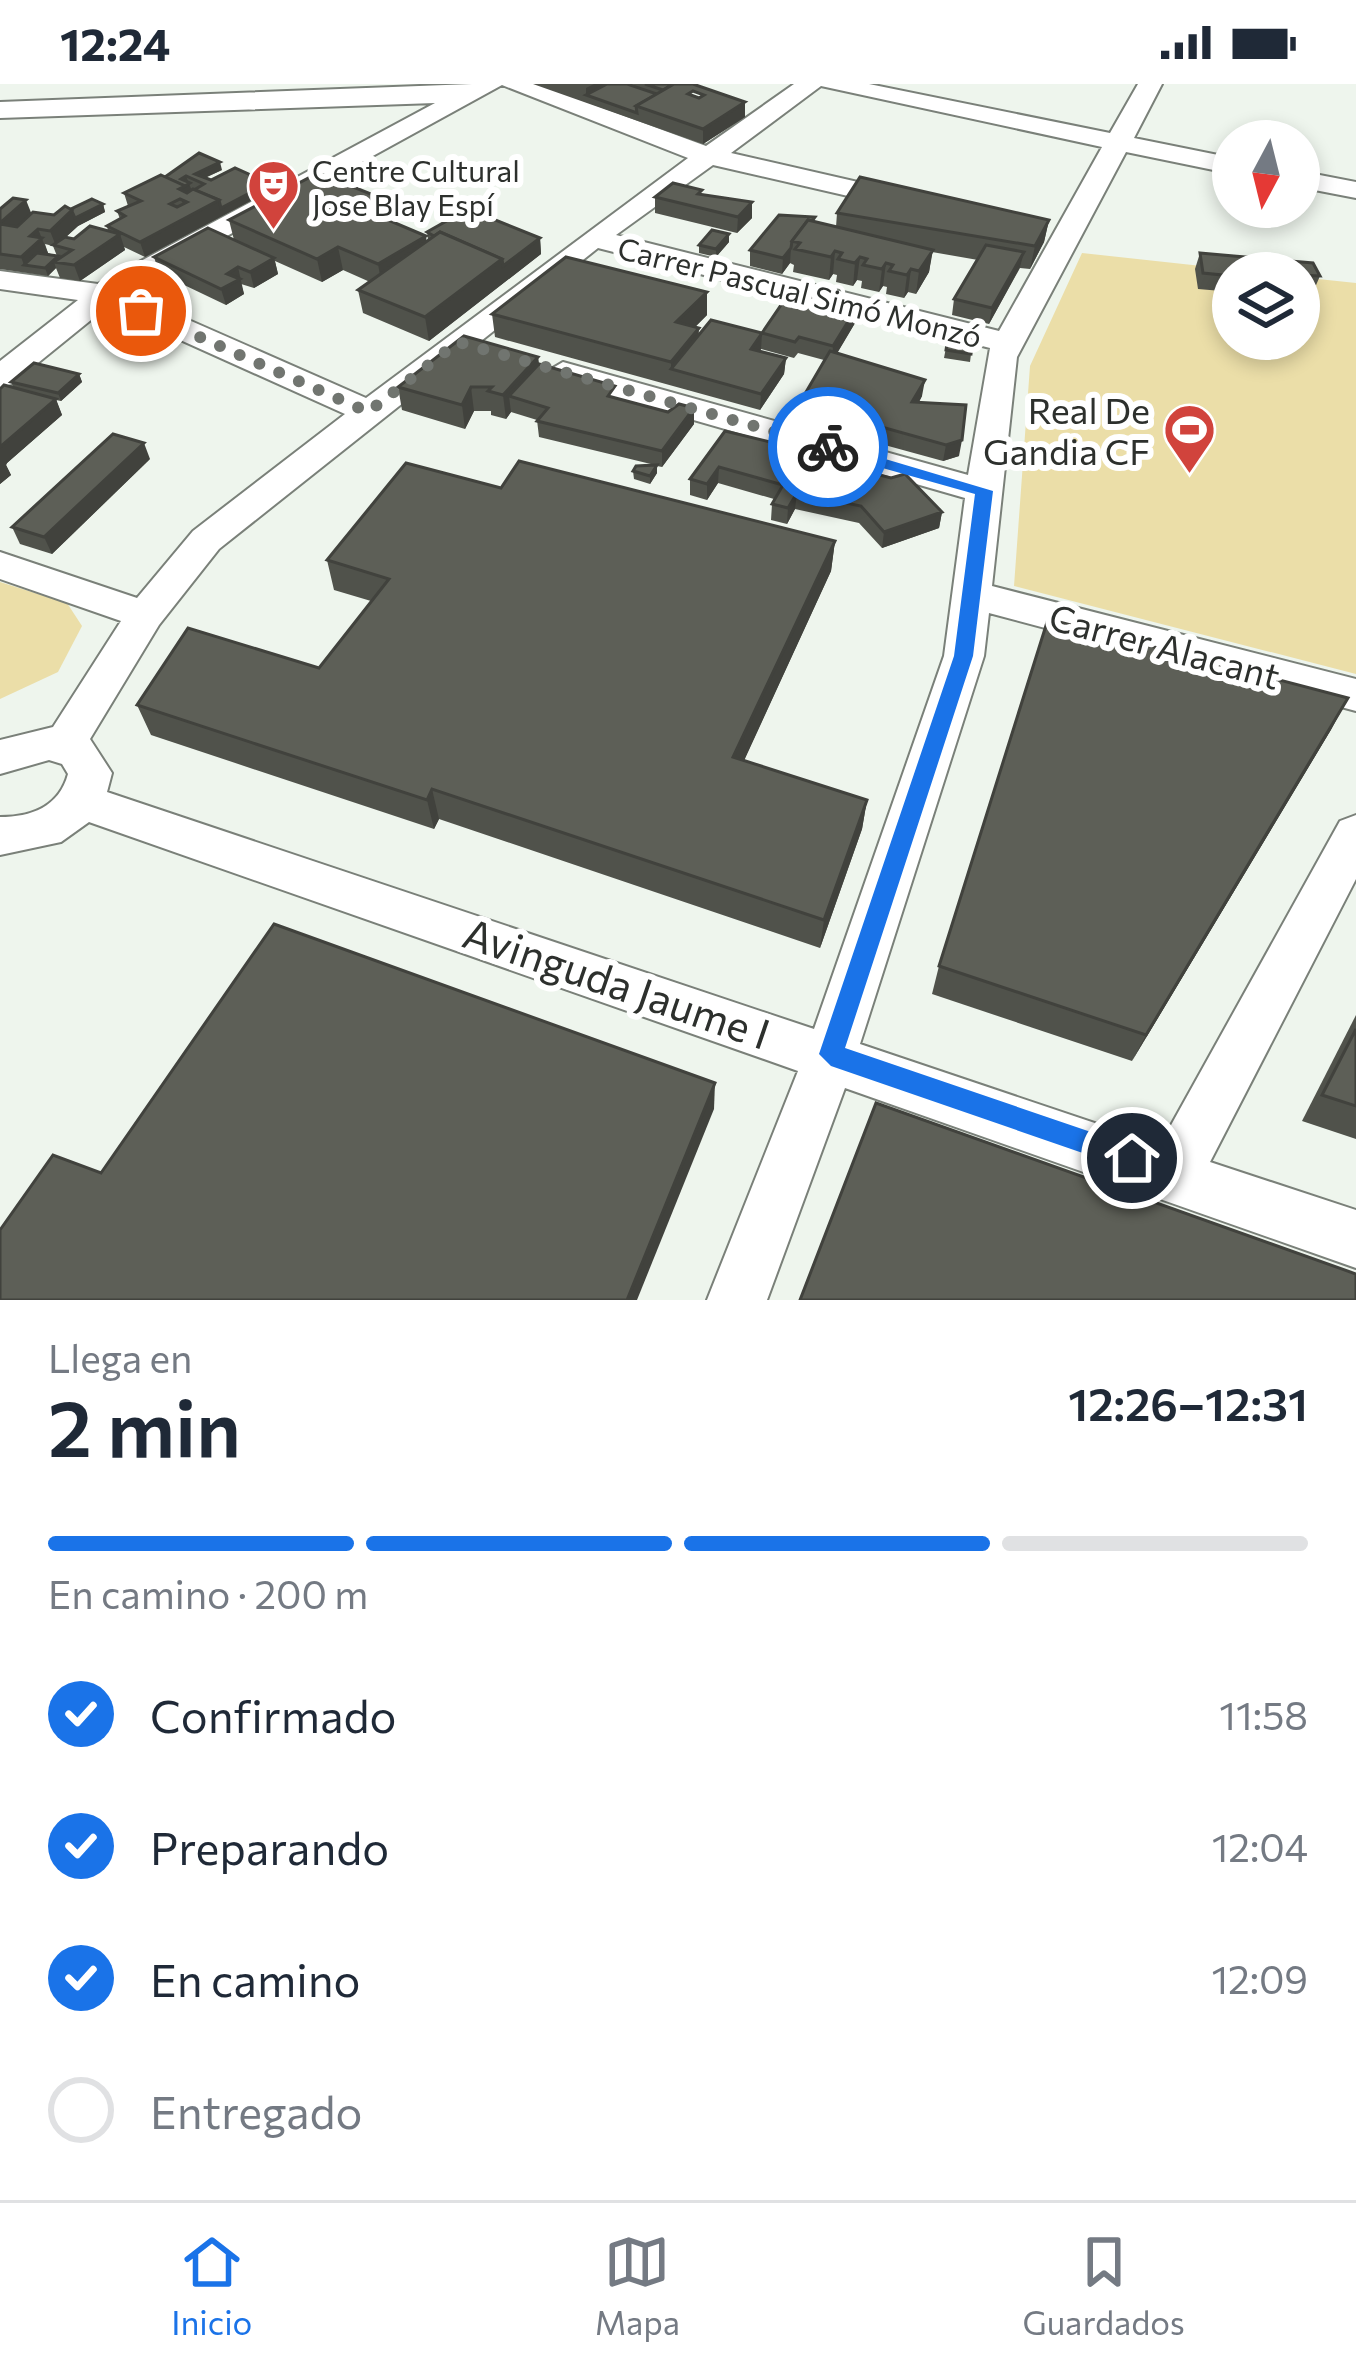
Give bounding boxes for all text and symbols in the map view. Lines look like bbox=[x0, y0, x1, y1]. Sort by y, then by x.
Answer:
text: 12:24 bbox=[60, 15, 170, 70]
north arrow bbox=[1212, 120, 1320, 228]
map controls bbox=[1212, 120, 1320, 360]
place label: Centre Cultural Jose Blay Espí bbox=[312, 151, 520, 222]
theatre icon: Centre Cultural Jose Blay Espí bbox=[245, 158, 301, 232]
street label: Carrer Pascual Simó Monzó bbox=[614, 228, 986, 354]
button: layers bbox=[1212, 252, 1320, 360]
pin bbox=[90, 260, 192, 362]
icon: bag bbox=[108, 278, 174, 344]
courier bbox=[768, 387, 888, 507]
place label: Real De Gandia CF bbox=[983, 387, 1150, 472]
sports icon: Real De Gandia CF bbox=[1161, 402, 1217, 476]
icon: bike bbox=[795, 414, 861, 480]
street label: Carrer Alacant bbox=[1045, 593, 1285, 697]
street label: Avinguda Jaume I bbox=[457, 905, 777, 1059]
pin bbox=[1081, 1107, 1183, 1209]
icon: home bbox=[1099, 1125, 1165, 1191]
text: Llega en bbox=[48, 1333, 192, 1381]
text: 12:26–12:31 bbox=[1068, 1375, 1308, 1430]
text: 2 min bbox=[48, 1378, 241, 1473]
text: En camino · 200 m bbox=[48, 1569, 368, 1617]
icon: check bbox=[48, 1681, 114, 1747]
text: Confirmado bbox=[150, 1687, 397, 1742]
text: 11:58 bbox=[1219, 1690, 1308, 1738]
icon: check bbox=[48, 1813, 114, 1879]
text: Preparando bbox=[150, 1819, 389, 1874]
text: 12:04 bbox=[1212, 1822, 1308, 1870]
icon: check bbox=[48, 1945, 114, 2011]
text: En camino bbox=[150, 1951, 360, 2006]
text: 12:09 bbox=[1211, 1954, 1308, 2002]
text: Entregado bbox=[150, 2083, 362, 2138]
tab: Inicio bbox=[171, 2229, 252, 2342]
tab: Mapa bbox=[595, 2229, 680, 2342]
tab: Guardados bbox=[1023, 2229, 1185, 2342]

